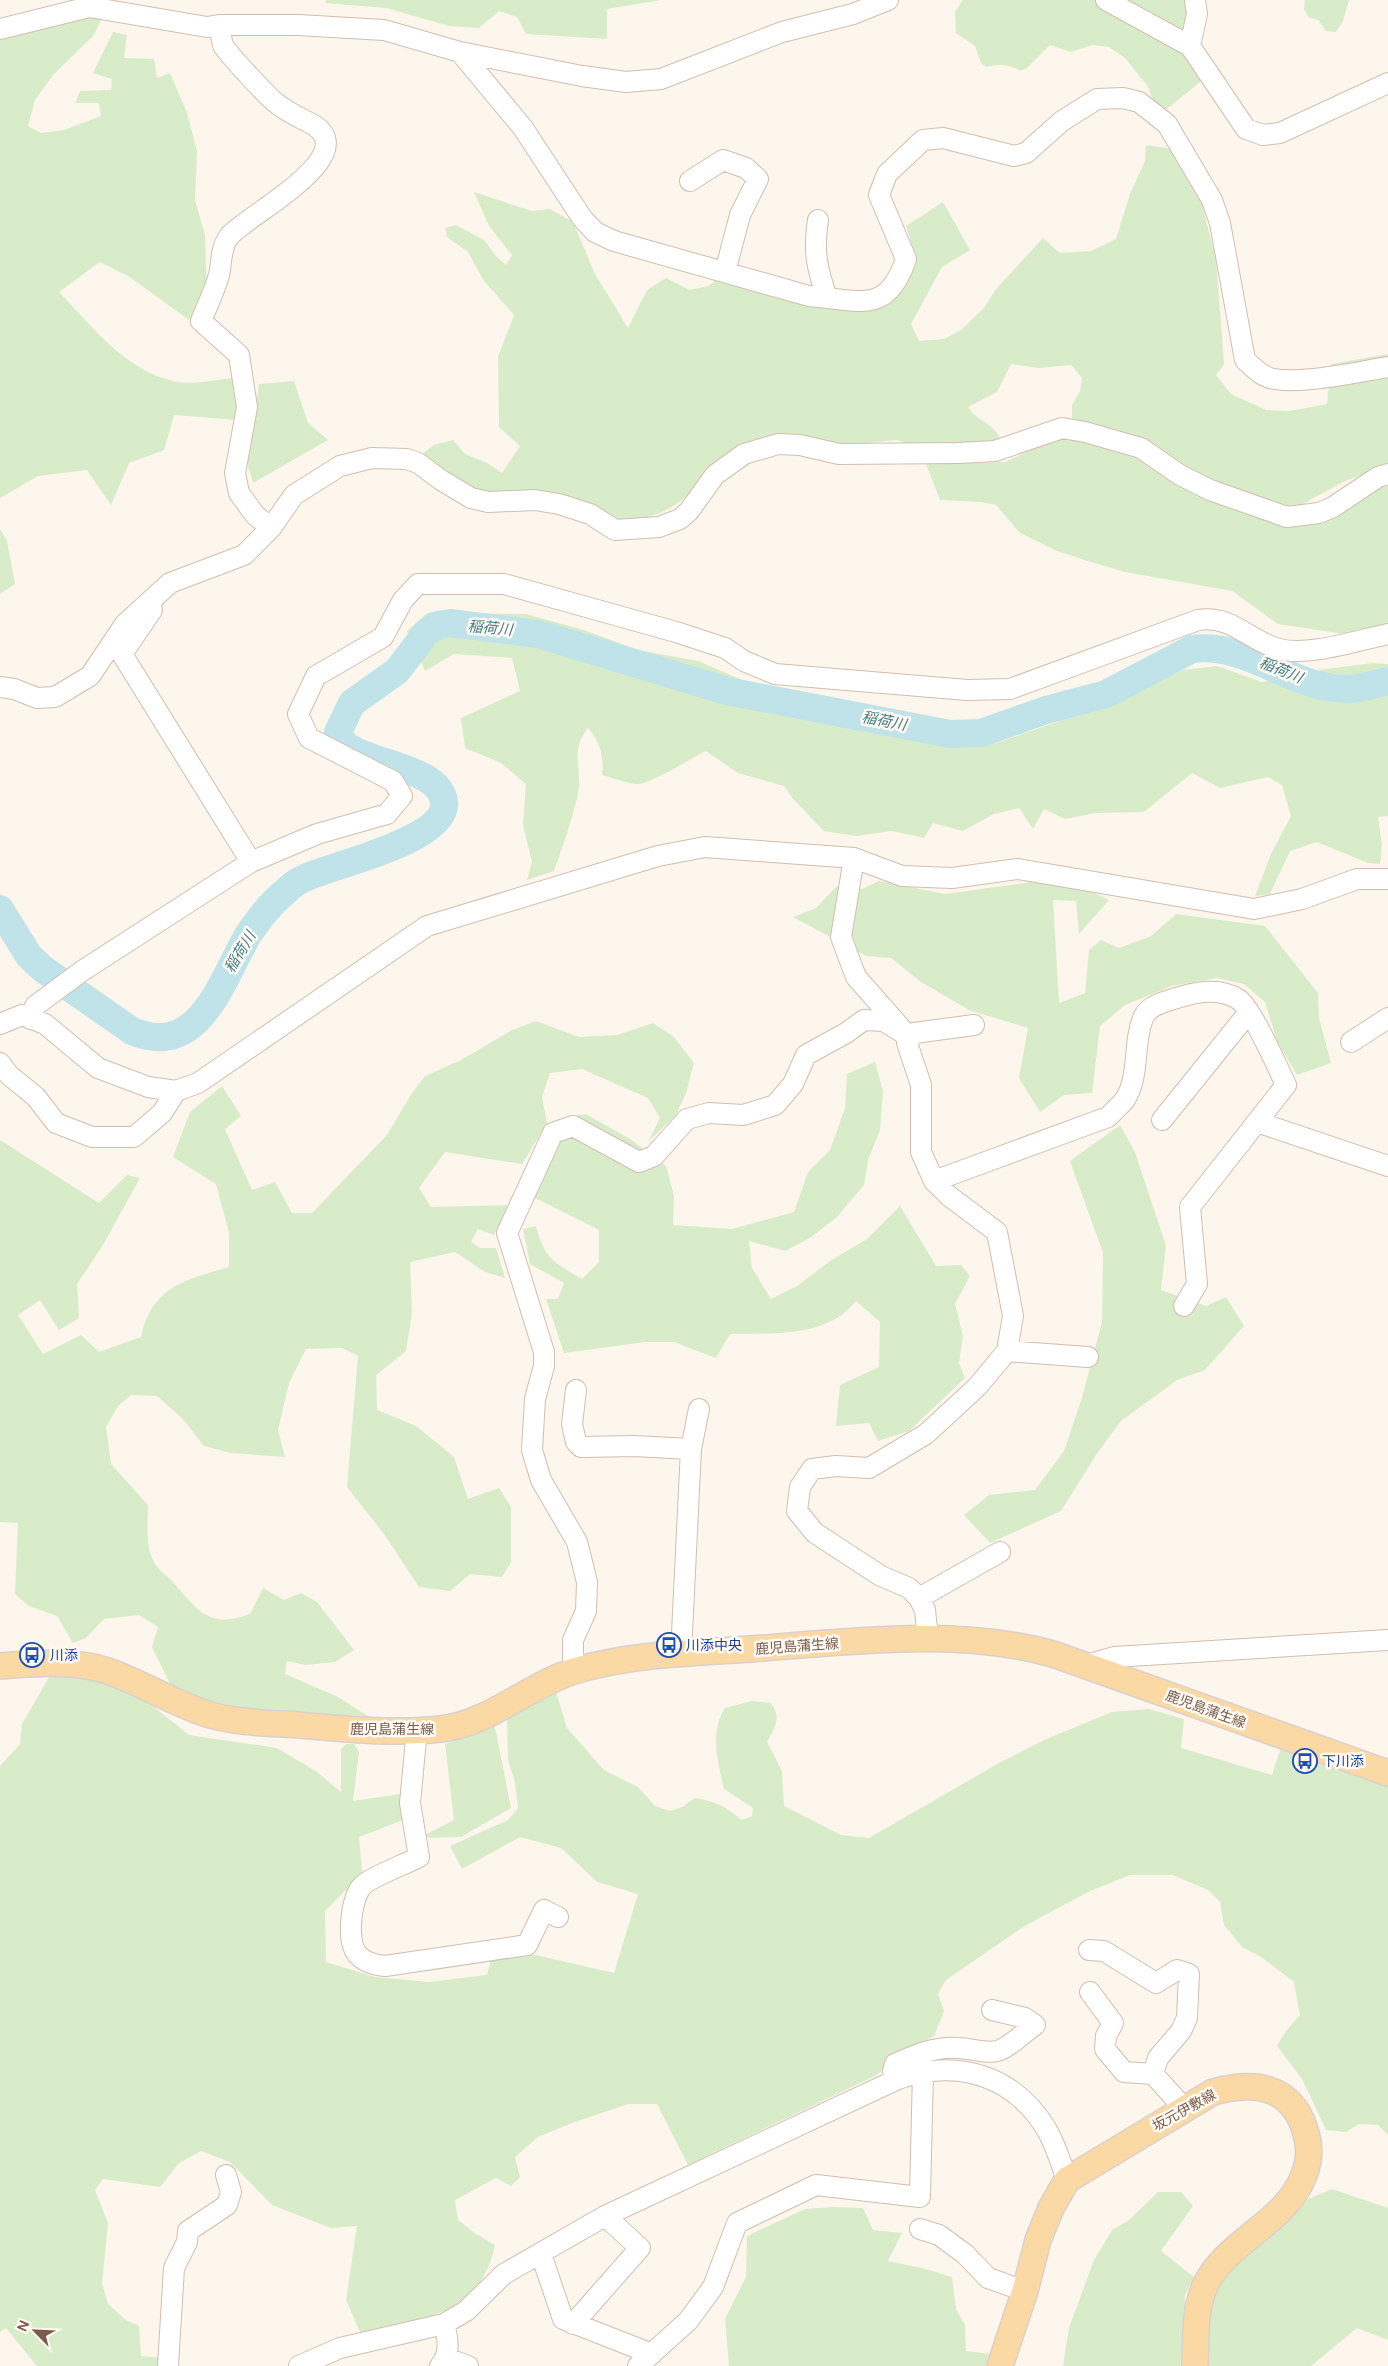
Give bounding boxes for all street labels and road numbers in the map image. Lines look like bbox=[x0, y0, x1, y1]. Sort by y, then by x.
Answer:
street label: 鹿児島蒲生線 bbox=[754, 1634, 840, 1658]
street label: 鹿児島蒲生線 bbox=[1163, 1686, 1249, 1732]
street label: 鹿児島蒲生線 bbox=[350, 1720, 434, 1738]
street label: 坂元伊敷線 bbox=[1149, 2085, 1219, 2135]

